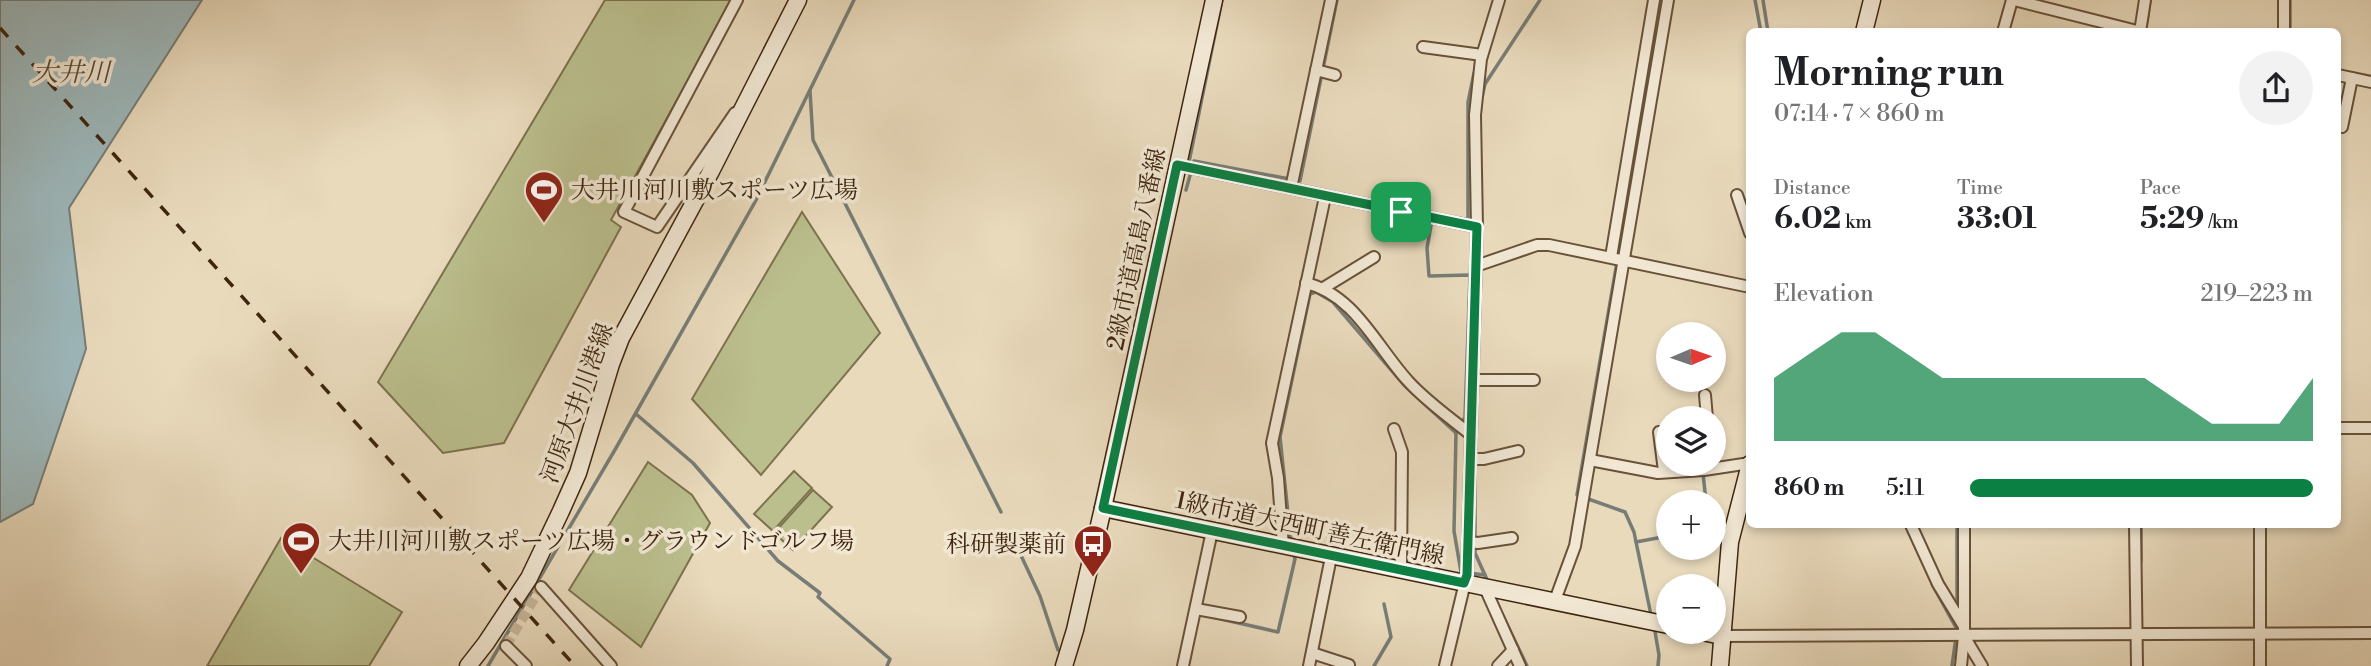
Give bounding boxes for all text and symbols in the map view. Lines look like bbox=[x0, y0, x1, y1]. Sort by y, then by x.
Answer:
text: Morning run bbox=[1774, 50, 2004, 97]
button: share bbox=[2239, 51, 2313, 125]
water label: 大井川 bbox=[32, 57, 113, 89]
text: 07:14 · 7 × 860 m bbox=[1774, 100, 1945, 128]
street label: 2級市道高島八番線 bbox=[1101, 145, 1173, 353]
sports icon: 大井川河川敷スポーツ広場 bbox=[523, 169, 565, 224]
place label: 大井川河川敷スポーツ広場 bbox=[571, 176, 858, 206]
text: Distance bbox=[1774, 176, 1851, 200]
text: Time bbox=[1957, 176, 2003, 200]
text: Pace bbox=[2140, 176, 2181, 200]
pin bbox=[1371, 182, 1431, 242]
icon: arrive bbox=[1382, 193, 1420, 231]
text: 6.02 bbox=[1774, 200, 1841, 238]
text: 33:01 bbox=[1957, 200, 2037, 238]
text: 5:29 bbox=[2140, 200, 2204, 238]
text: km bbox=[1841, 210, 1872, 234]
text: /km bbox=[2204, 210, 2239, 234]
text: Elevation bbox=[1774, 280, 1874, 308]
text: 219–223 m bbox=[2200, 280, 2313, 308]
street label: 河原大井川港線 bbox=[535, 319, 621, 487]
north arrow bbox=[1656, 322, 1726, 392]
map controls bbox=[1656, 322, 1726, 644]
button: layers bbox=[1656, 406, 1726, 476]
text: 860 m bbox=[1774, 474, 1844, 502]
text: 5:11 bbox=[1886, 474, 1924, 502]
street label: 1級市道大西町善左衛門線 bbox=[1172, 486, 1447, 572]
button: + bbox=[1656, 490, 1726, 560]
sports icon: 大井川河川敷スポーツ広場・グラウンドゴルフ場 bbox=[280, 520, 322, 575]
bus stop icon: 科研製薬前 bbox=[1072, 523, 1114, 578]
place label: 大井川河川敷スポーツ広場・グラウンドゴルフ場 bbox=[328, 527, 854, 557]
place label: 科研製薬前 bbox=[946, 530, 1066, 560]
button: − bbox=[1656, 574, 1726, 644]

